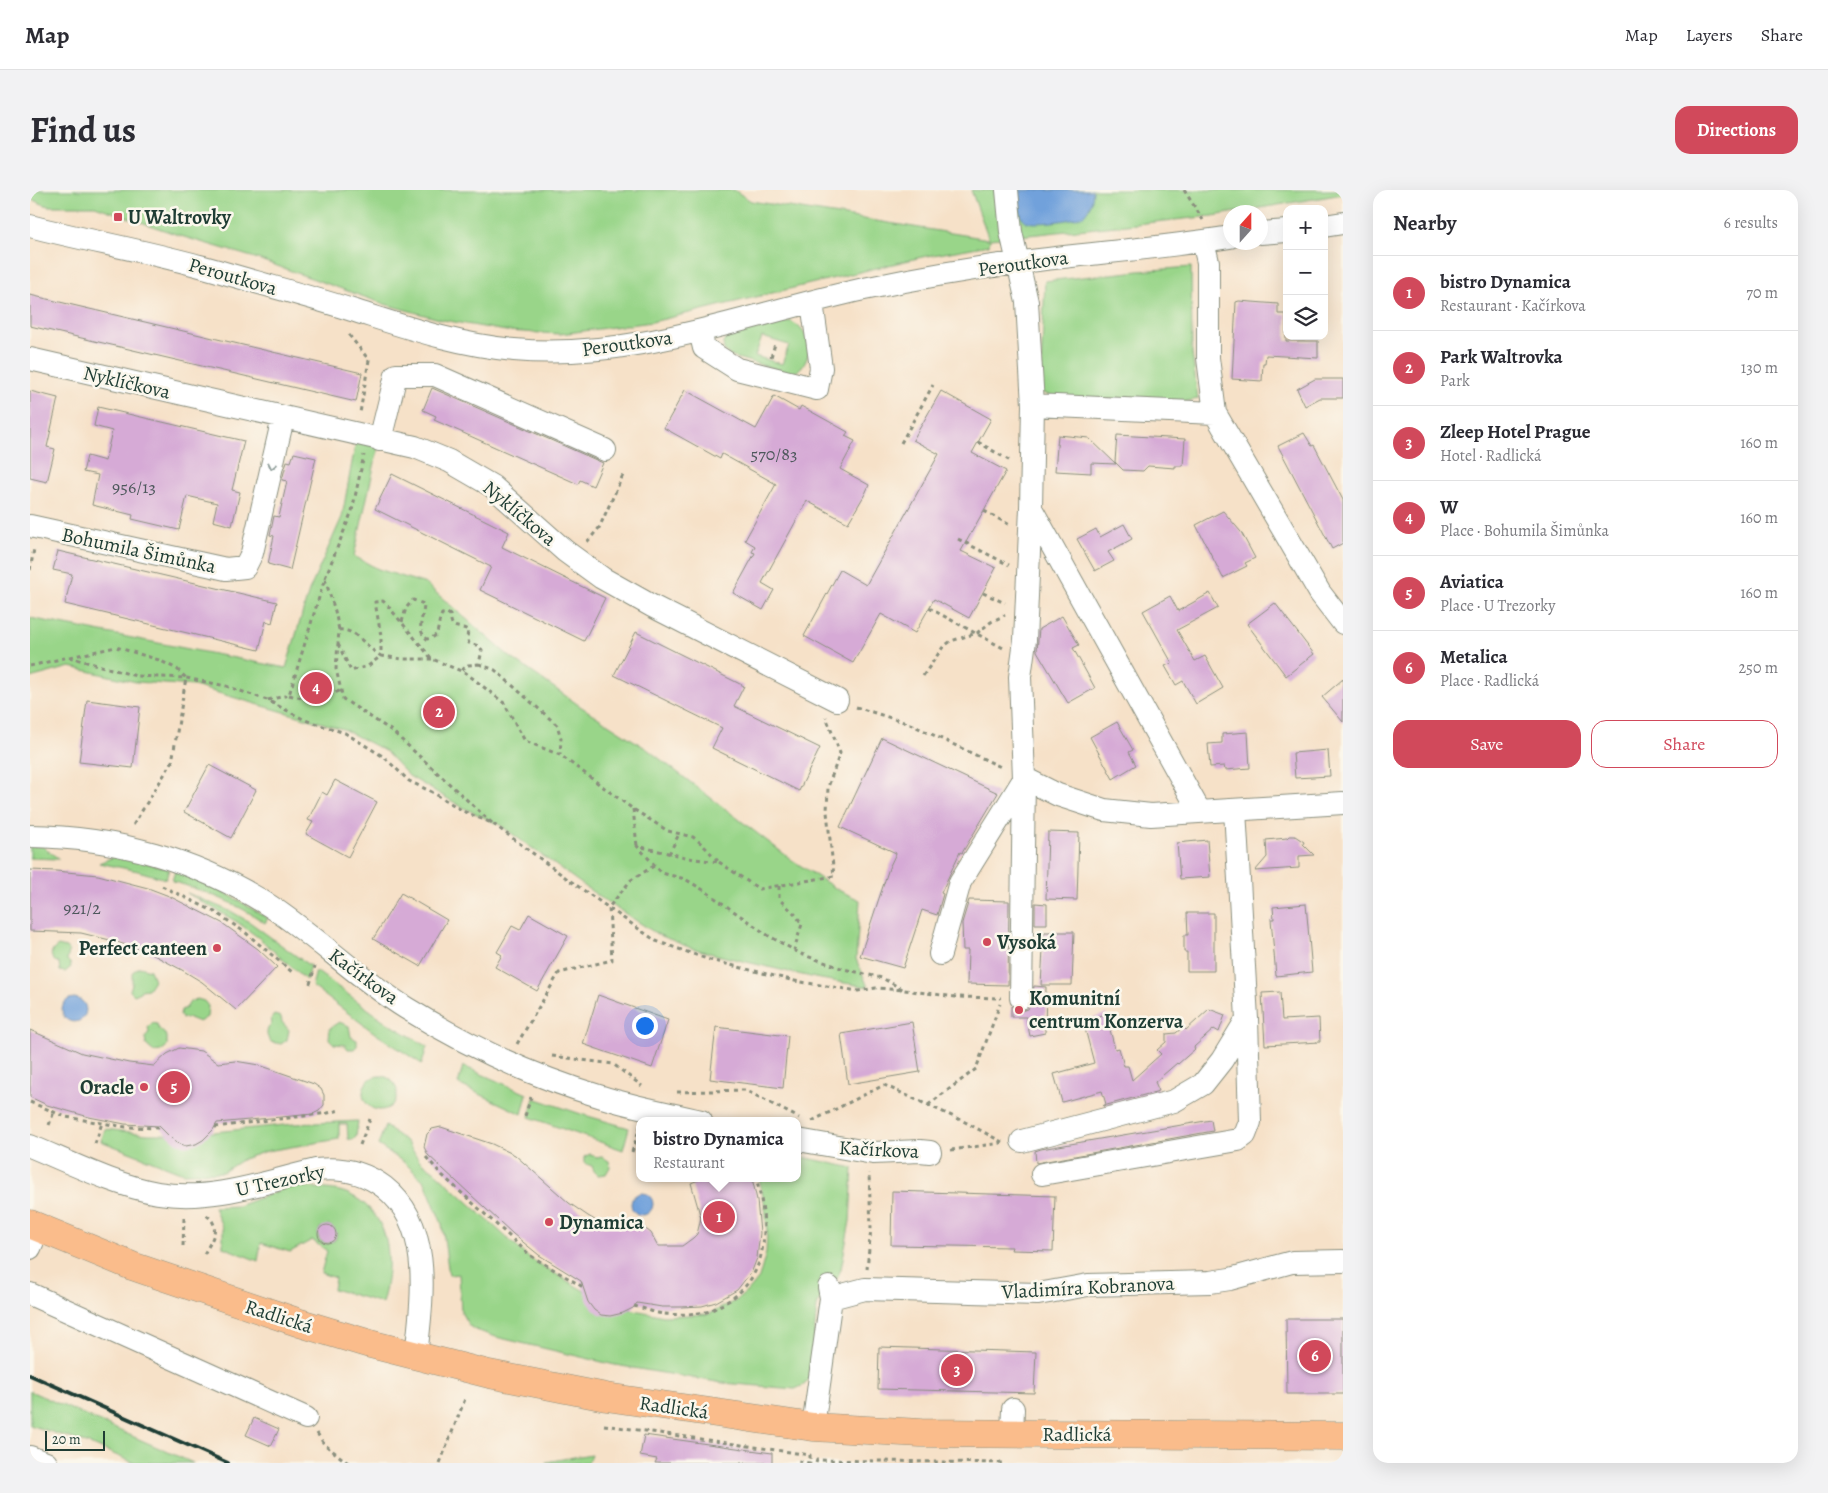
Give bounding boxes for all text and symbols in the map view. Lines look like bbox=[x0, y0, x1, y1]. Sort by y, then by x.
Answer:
text: Map bbox=[25, 19, 69, 51]
text: Map bbox=[1625, 23, 1658, 47]
text: Layers bbox=[1686, 23, 1733, 47]
text: Share bbox=[1761, 23, 1803, 47]
text: Find us bbox=[30, 106, 136, 154]
button: Directions bbox=[1675, 106, 1798, 154]
place label: U Waltrovky bbox=[128, 204, 232, 231]
north arrow bbox=[1223, 205, 1268, 250]
map controls bbox=[1283, 205, 1328, 340]
button: + bbox=[1283, 205, 1328, 250]
text: Nearby bbox=[1393, 209, 1456, 237]
marker: U Waltrovky bbox=[112, 211, 124, 223]
text: 6 results bbox=[1724, 212, 1778, 234]
street label: Peroutkova bbox=[976, 244, 1071, 283]
button: − bbox=[1283, 250, 1328, 295]
street label: Peroutkova bbox=[185, 251, 281, 302]
text: bistro Dynamica bbox=[1440, 269, 1571, 295]
text: 1 bbox=[1406, 282, 1412, 304]
text: 70 m bbox=[1746, 282, 1778, 304]
button: layers bbox=[1283, 295, 1328, 340]
text: Restaurant · Kačírkova bbox=[1440, 295, 1586, 317]
street label: Peroutkova bbox=[580, 324, 675, 363]
text: Park Waltrovka bbox=[1440, 344, 1563, 370]
text: 2 bbox=[1405, 357, 1413, 379]
text: 130 m bbox=[1741, 357, 1778, 379]
street label: Nyklíčkova bbox=[81, 359, 174, 406]
text: Park bbox=[1440, 370, 1470, 392]
text: Zleep Hotel Prague bbox=[1440, 419, 1591, 445]
text: 3 bbox=[1406, 432, 1412, 454]
text: 160 m bbox=[1740, 432, 1778, 454]
house number: 570/83 bbox=[750, 442, 798, 466]
text: Hotel · Radlická bbox=[1440, 445, 1541, 467]
one-way arrow bbox=[267, 461, 278, 470]
house number: 956/13 bbox=[112, 475, 156, 499]
street label: Nyklíčkova bbox=[477, 475, 563, 553]
text: W bbox=[1440, 494, 1458, 520]
text: 4 bbox=[1405, 507, 1413, 529]
text: 160 m bbox=[1740, 507, 1778, 529]
text: Place · Bohumila Šimůnka bbox=[1440, 520, 1609, 542]
street label: Bohumila Šimůnka bbox=[59, 521, 219, 580]
text: Aviatica bbox=[1440, 569, 1504, 595]
text: 5 bbox=[1406, 582, 1412, 604]
text: 160 m bbox=[1740, 582, 1778, 604]
text: Place · U Trezorky bbox=[1440, 595, 1555, 617]
text: Metalica bbox=[1440, 644, 1508, 670]
text: 6 bbox=[1405, 657, 1413, 679]
text: 250 m bbox=[1739, 657, 1778, 679]
pin: 4 bbox=[300, 669, 332, 707]
text: Place · Radlická bbox=[1440, 670, 1539, 692]
pin: 2 bbox=[423, 693, 455, 731]
button: Save bbox=[1393, 720, 1581, 768]
button: Share bbox=[1591, 720, 1778, 768]
house number: 921/2 bbox=[63, 896, 101, 920]
place label: Vysoká bbox=[996, 929, 1057, 956]
place label: Perfect canteen bbox=[78, 935, 207, 962]
marker: Vysoká bbox=[981, 936, 993, 948]
marker: Perfect canteen bbox=[211, 942, 223, 954]
street label: Kačírkova bbox=[323, 942, 405, 1011]
place label: Komunitní centrum Konzerva bbox=[1029, 985, 1184, 1035]
marker: Komunitní centrum Konzerva bbox=[1013, 1004, 1025, 1016]
your location bbox=[632, 1013, 658, 1039]
pin: 5 bbox=[158, 1068, 190, 1106]
place label: Oracle bbox=[80, 1074, 134, 1101]
marker: Oracle bbox=[138, 1081, 150, 1093]
popup bbox=[636, 1117, 801, 1182]
text: bistro Dynamica bbox=[653, 1126, 784, 1152]
street label: Kačírkova bbox=[838, 1134, 921, 1165]
text: Restaurant bbox=[653, 1152, 725, 1174]
street label: U Trezorky bbox=[233, 1158, 328, 1203]
pin: 1 bbox=[703, 1198, 735, 1236]
place label: Dynamica bbox=[559, 1209, 644, 1236]
marker: Dynamica bbox=[543, 1216, 555, 1228]
street label: Vladimíra Kobranova bbox=[1000, 1269, 1176, 1306]
street label: Radlická bbox=[242, 1293, 317, 1340]
pin: 6 bbox=[1299, 1337, 1331, 1375]
pin: 3 bbox=[941, 1351, 973, 1389]
street label: Radlická bbox=[638, 1389, 711, 1426]
street label: Radlická bbox=[1042, 1421, 1113, 1448]
scale bar bbox=[45, 1428, 105, 1451]
text: 20 m bbox=[52, 1430, 81, 1449]

